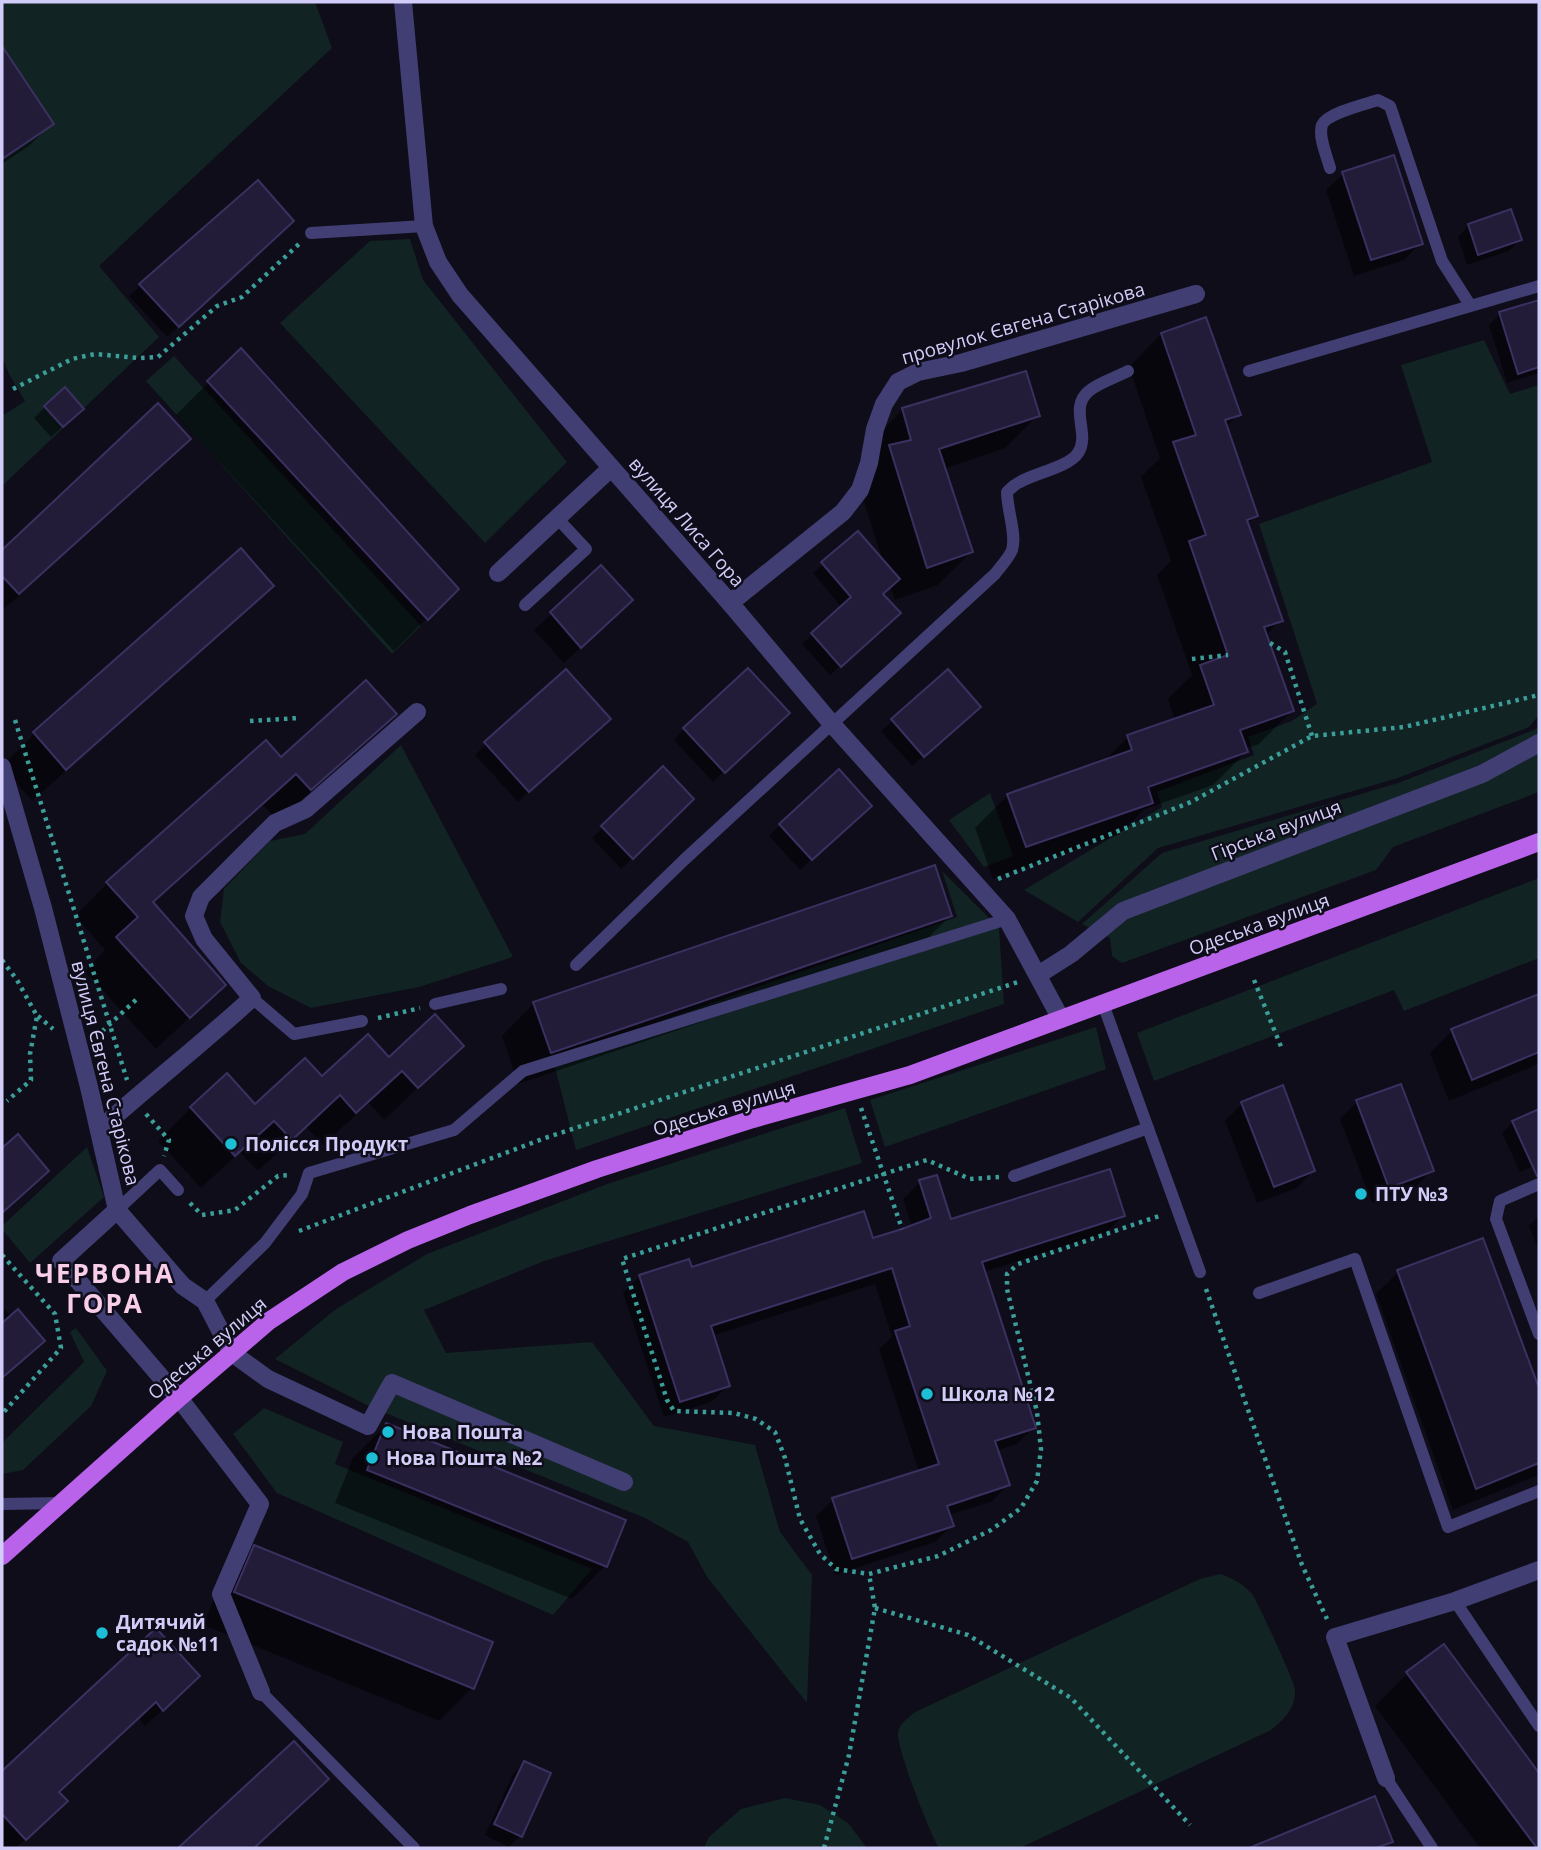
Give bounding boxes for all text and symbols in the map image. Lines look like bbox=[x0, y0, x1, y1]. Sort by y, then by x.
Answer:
street label: провулок Євгена Старікова bbox=[898, 276, 1148, 370]
street label: вулиця Лиса Гора bbox=[623, 451, 751, 593]
street label: Гірська вулиця bbox=[1207, 793, 1345, 867]
street label: Одеська вулиця bbox=[1185, 887, 1333, 961]
street label: вулиця Євгена Старікова bbox=[65, 958, 147, 1188]
street label: Одеська вулиця bbox=[650, 1074, 798, 1142]
place label: Полісся Продукт bbox=[245, 1131, 409, 1157]
marker: Полісся Продукт bbox=[223, 1136, 239, 1152]
place label: ПТУ №3 bbox=[1375, 1181, 1448, 1207]
marker: ПТУ №3 bbox=[1353, 1186, 1369, 1202]
district label: ЧЕРВОНА ГОРА bbox=[35, 1255, 175, 1321]
street label: Одеська вулиця bbox=[142, 1291, 272, 1405]
place label: Школа №12 bbox=[941, 1381, 1055, 1407]
marker: Школа №12 bbox=[919, 1386, 935, 1402]
place label: Нова Пошта bbox=[402, 1419, 523, 1445]
marker: Нова Пошта bbox=[380, 1424, 396, 1440]
place label: Нова Пошта №2 bbox=[386, 1445, 542, 1471]
marker: Нова Пошта №2 bbox=[364, 1450, 380, 1466]
place label: Дитячий садок №11 bbox=[116, 1609, 220, 1657]
marker: Дитячий садок №11 bbox=[94, 1625, 110, 1641]

